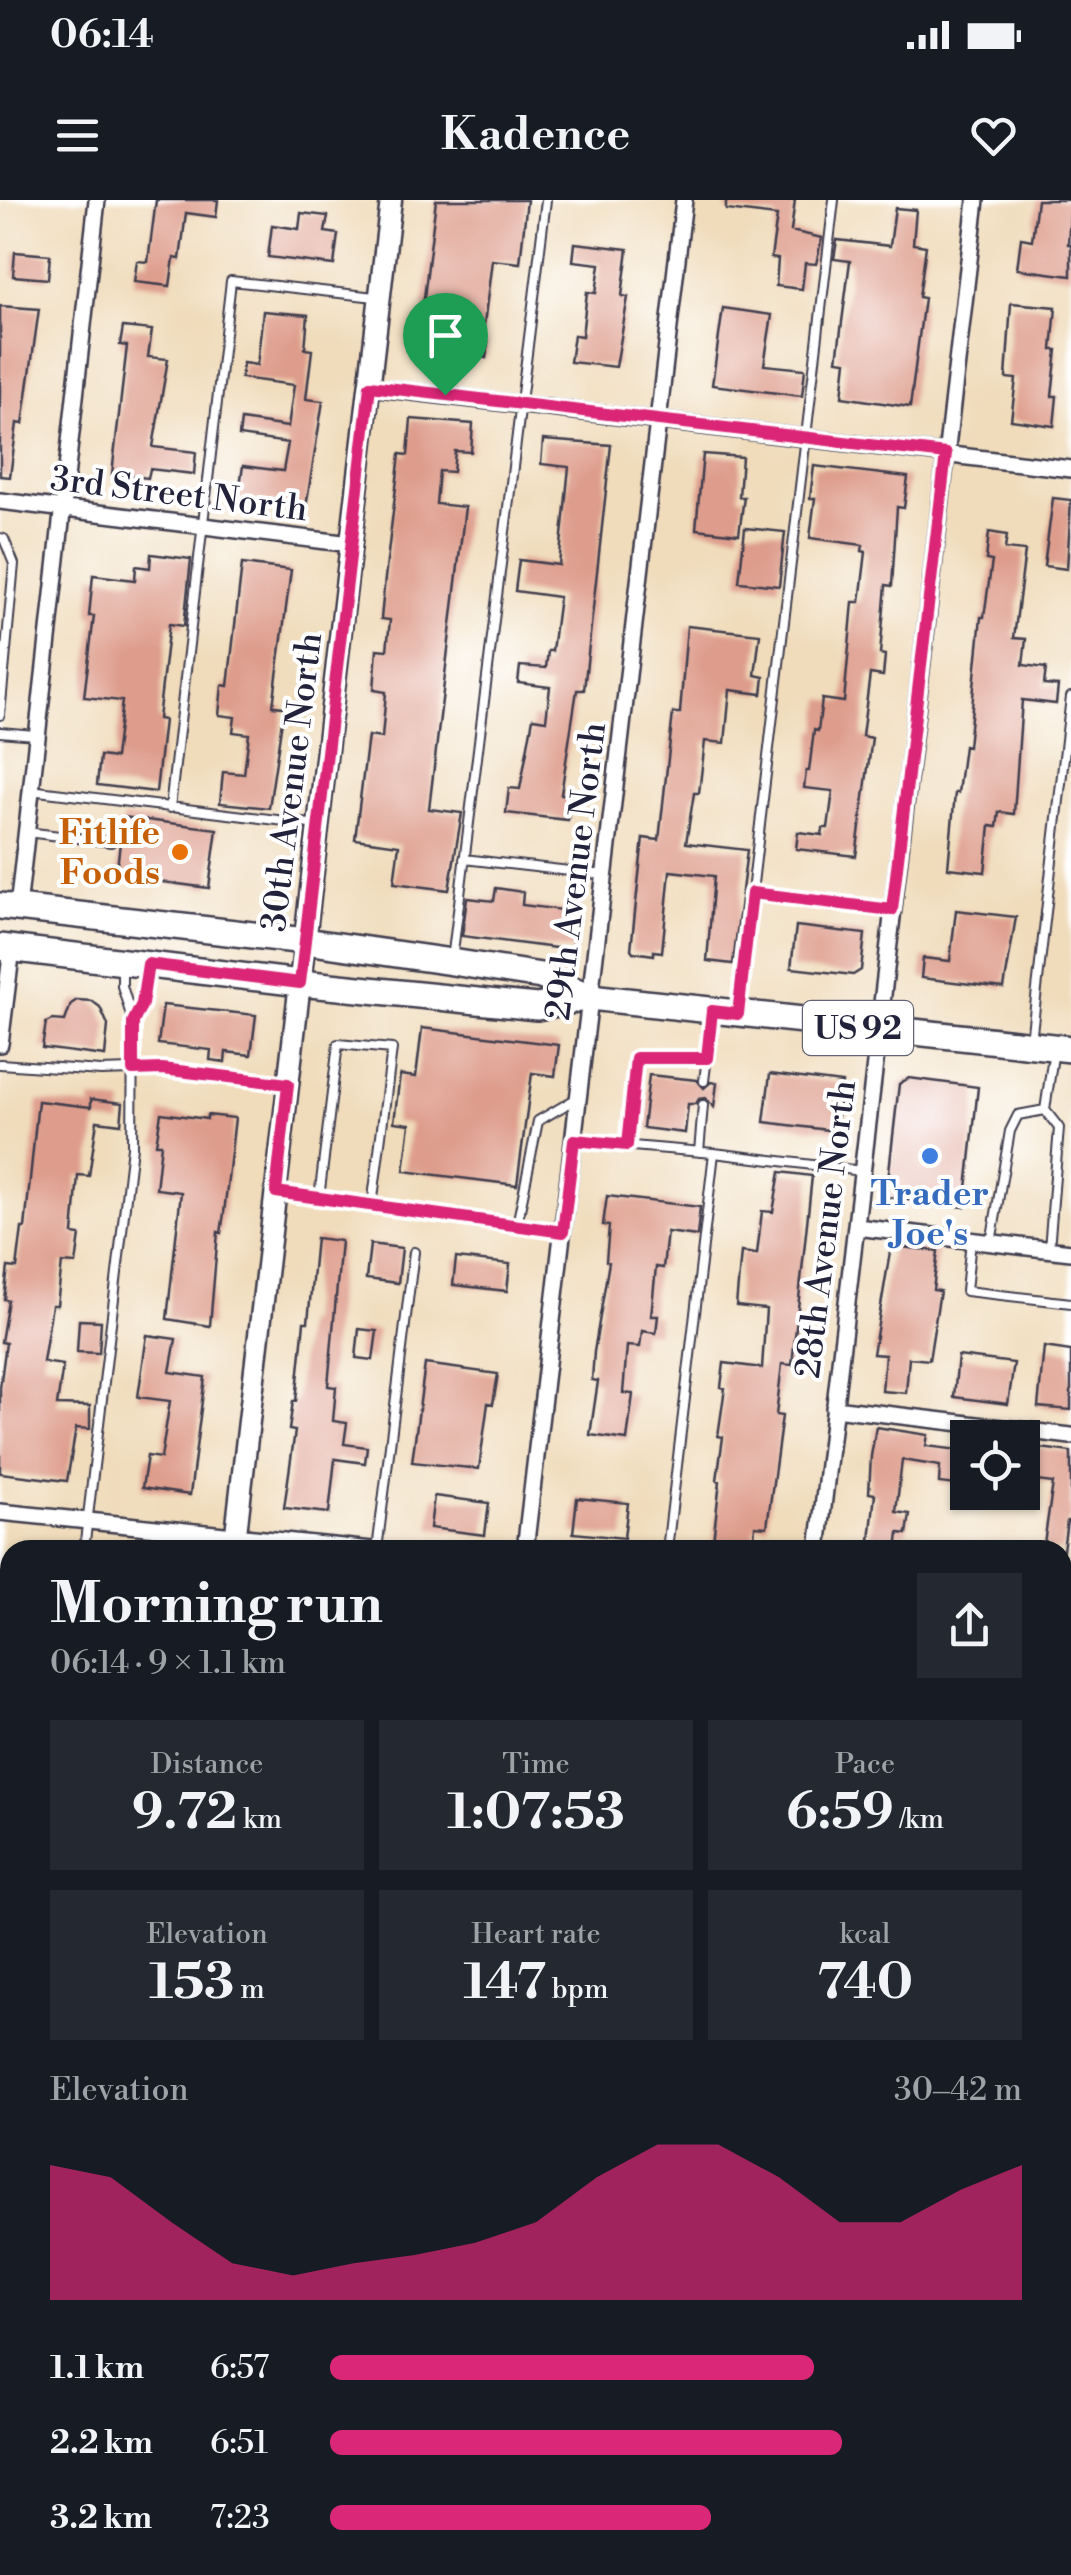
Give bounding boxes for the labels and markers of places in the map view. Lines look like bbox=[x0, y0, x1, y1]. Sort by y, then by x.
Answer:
pin bbox=[403, 293, 488, 396]
place label: Fitlife Foods bbox=[59, 812, 160, 895]
marker: Fitlife Foods bbox=[169, 841, 191, 863]
marker: Trader Joe's bbox=[919, 1145, 941, 1167]
place label: Trader Joe's bbox=[871, 1173, 989, 1256]

